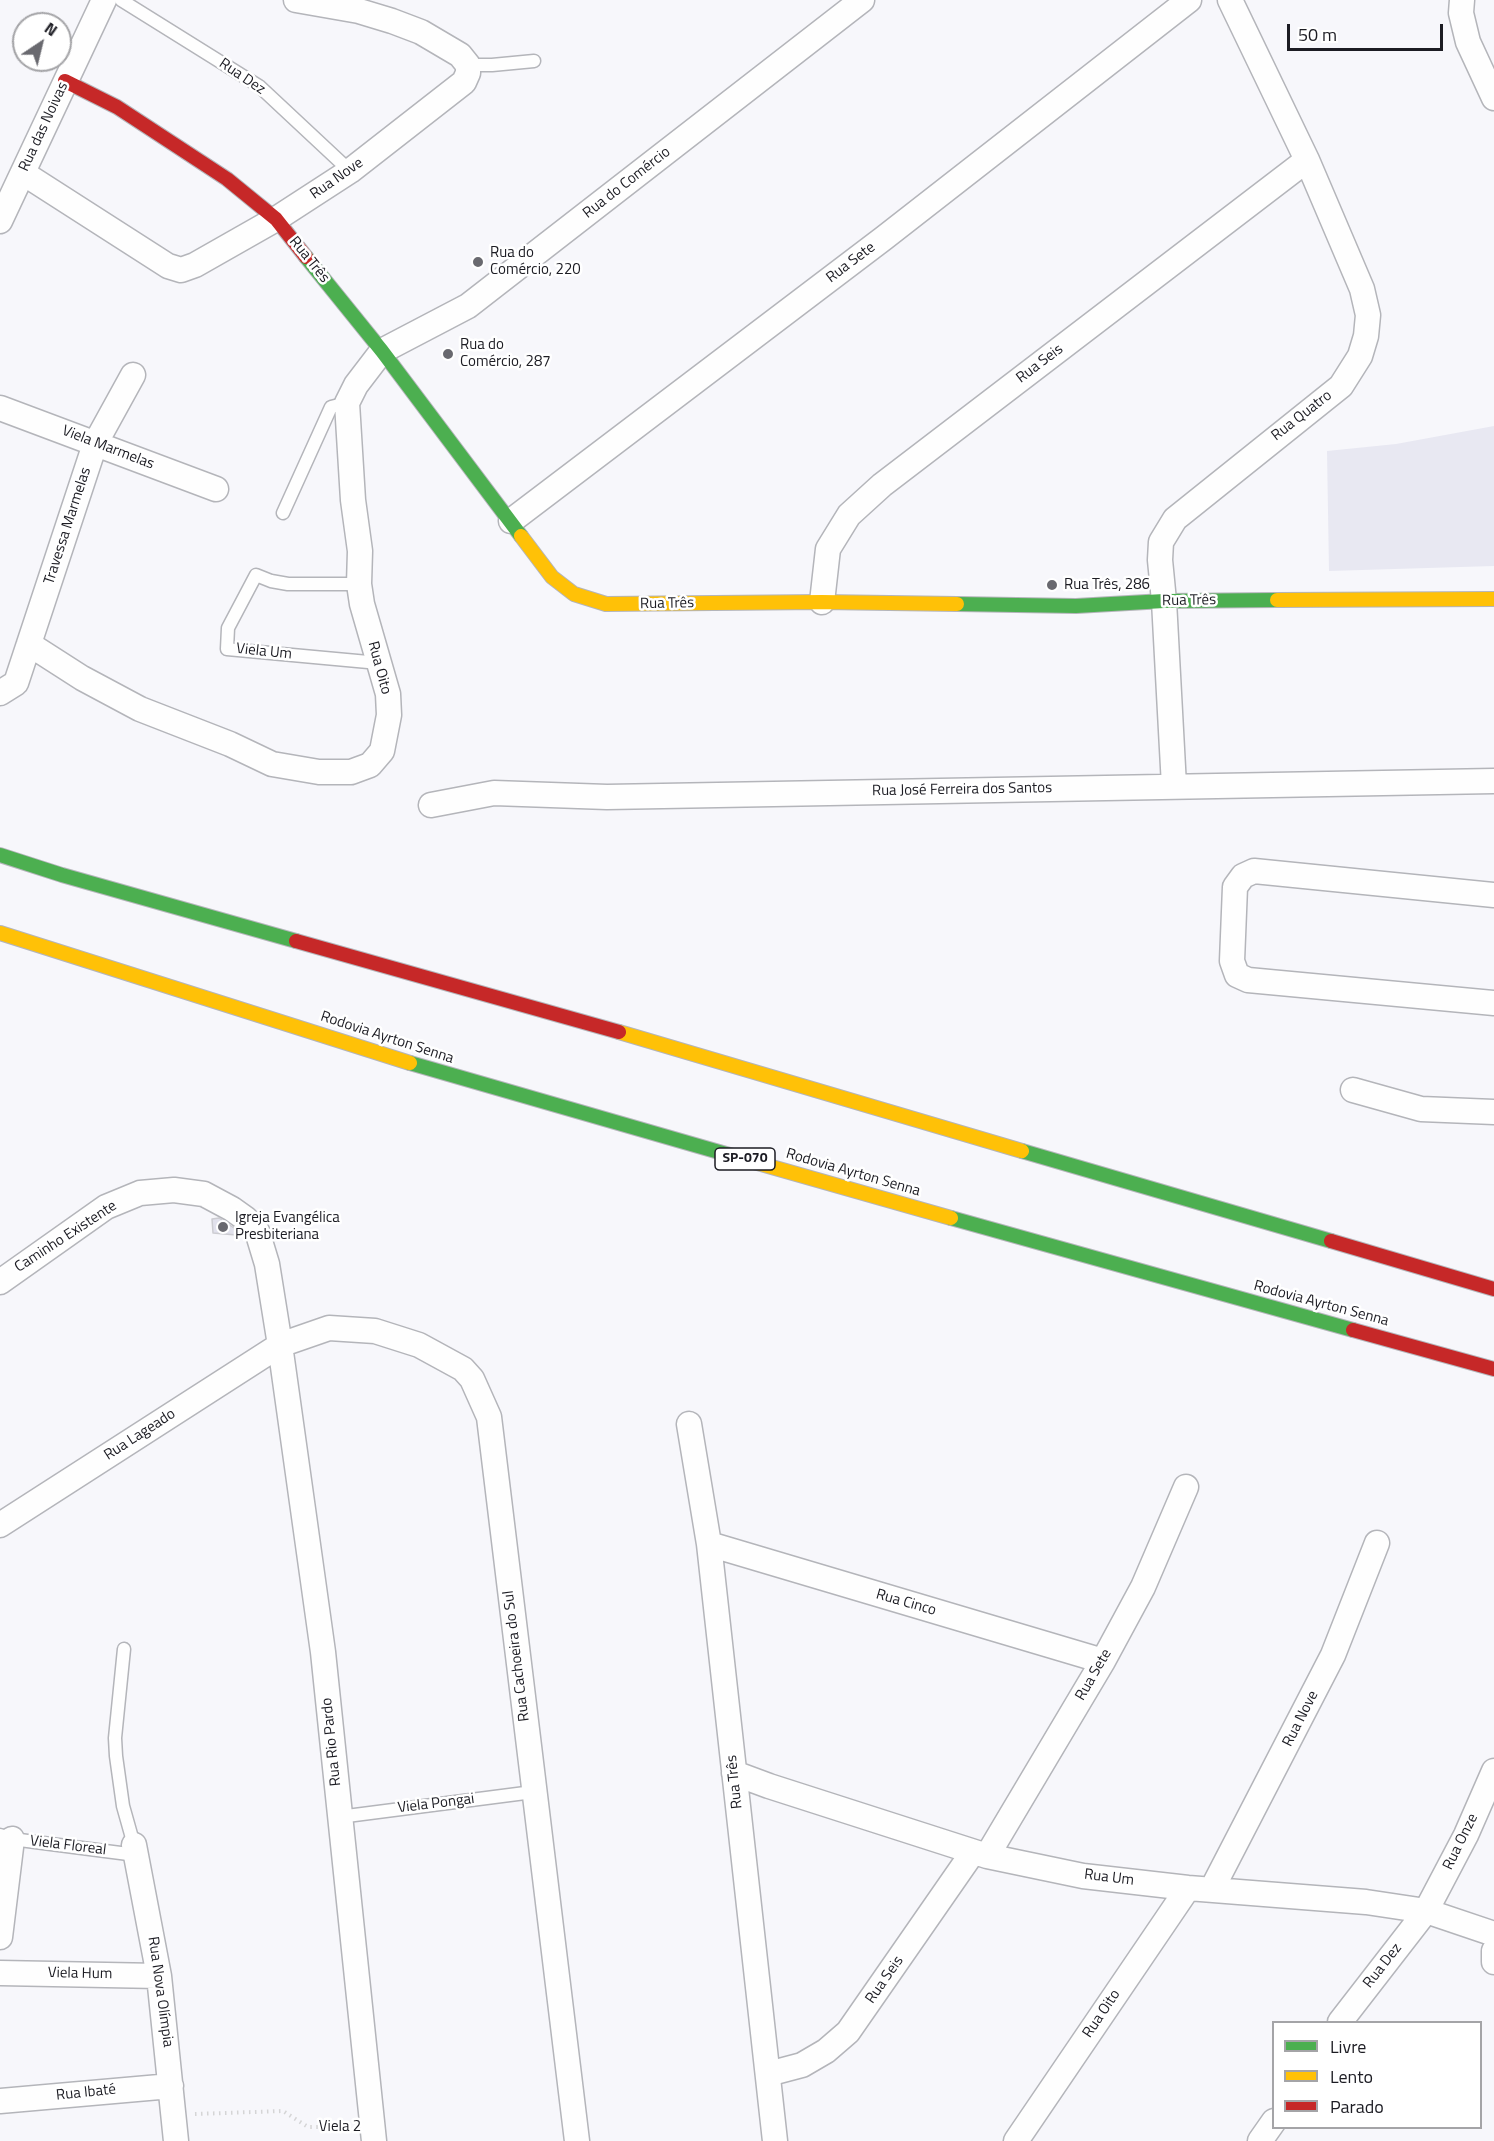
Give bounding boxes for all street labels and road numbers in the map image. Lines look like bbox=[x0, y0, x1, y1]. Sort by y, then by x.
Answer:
street label: Rua Dez bbox=[215, 55, 269, 99]
street label: Rua das Noivas bbox=[15, 79, 73, 175]
street label: Rua do Comércio bbox=[580, 143, 674, 223]
street label: Rua Nove bbox=[307, 154, 367, 204]
street label: Rua Três bbox=[285, 233, 333, 287]
street label: Rua Sete bbox=[823, 239, 879, 287]
street label: Rua Seis bbox=[1013, 341, 1067, 387]
street label: Rua Quatro bbox=[1268, 387, 1336, 445]
street label: Viela Marmelas bbox=[59, 422, 157, 474]
street label: Travessa Marmelas bbox=[41, 465, 95, 587]
street label: Rua Três bbox=[1162, 592, 1216, 610]
street label: Rua Três bbox=[640, 595, 694, 613]
street label: Rua Oito bbox=[363, 639, 395, 697]
street label: Viela Um bbox=[235, 640, 293, 664]
street label: Rua José Ferreira dos Santos bbox=[872, 779, 1052, 801]
street label: Rodovia Ayrton Senna bbox=[318, 1008, 456, 1068]
street label: Rodovia Ayrton Senna bbox=[784, 1145, 922, 1201]
road number: SP-070 bbox=[715, 1148, 775, 1170]
street label: Caminho Existente bbox=[12, 1197, 120, 1277]
street label: Rodovia Ayrton Senna bbox=[1252, 1277, 1390, 1331]
street label: Rua Lageado bbox=[101, 1405, 179, 1465]
street label: Rua Cinco bbox=[874, 1586, 938, 1620]
street label: Rua Cachoeira do Sul bbox=[500, 1590, 534, 1722]
street label: Rua Sete bbox=[1072, 1646, 1116, 1704]
street label: Rua Nove bbox=[1279, 1688, 1323, 1750]
street label: Rua Rio Pardo bbox=[318, 1697, 346, 1787]
street label: Rua Três bbox=[723, 1754, 747, 1810]
street label: Viela Pongai bbox=[397, 1790, 475, 1818]
street label: Rua Onze bbox=[1440, 1811, 1482, 1873]
street label: Viela Floreal bbox=[29, 1832, 107, 1860]
street label: Rua Um bbox=[1083, 1866, 1135, 1890]
street label: Rua Nova Olímpia bbox=[143, 1935, 177, 2049]
street label: Rua Dez bbox=[1360, 1940, 1406, 1992]
street label: Rua Seis bbox=[862, 1953, 908, 2007]
street label: Viela Hum bbox=[48, 1964, 112, 1984]
street label: Rua Oito bbox=[1079, 1986, 1125, 2042]
street label: Rua Ibaté bbox=[55, 2081, 117, 2105]
street label: Viela 2 bbox=[319, 2118, 361, 2136]

